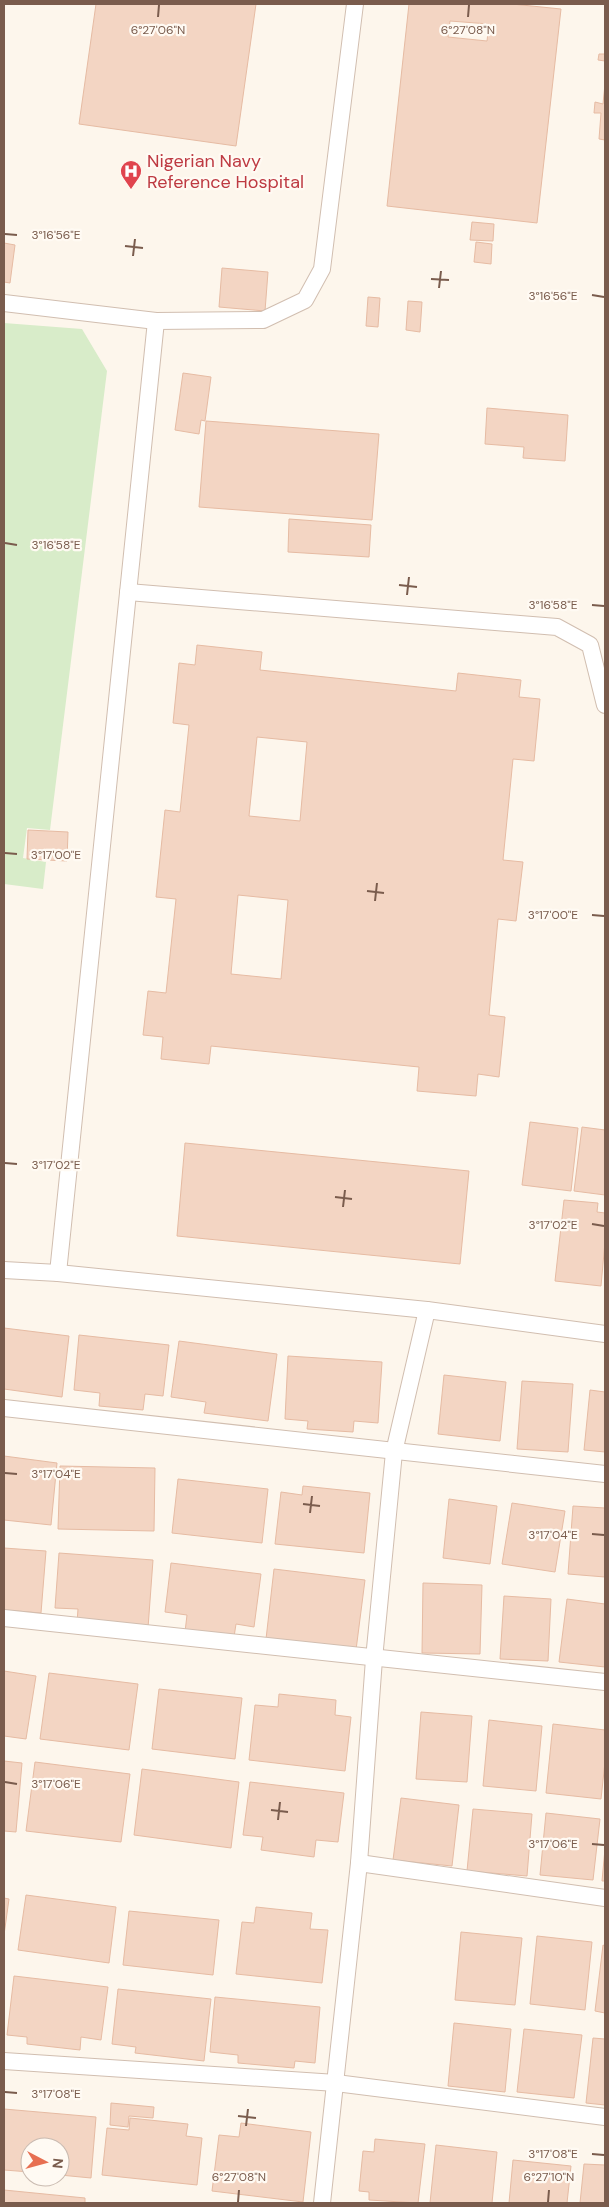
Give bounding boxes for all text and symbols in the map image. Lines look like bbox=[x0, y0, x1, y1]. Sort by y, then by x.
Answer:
text: 6°27'06"N bbox=[131, 22, 185, 38]
text: 6°27'08"N bbox=[441, 22, 495, 38]
place label: Nigerian Navy Reference Hospital bbox=[147, 149, 304, 194]
hospital icon: Nigerian Navy Reference Hospital bbox=[119, 159, 143, 190]
text: 3°16'56"E bbox=[31, 227, 81, 243]
text: 3°16'56"E bbox=[528, 288, 578, 304]
text: 3°16'58"E bbox=[32, 537, 81, 553]
text: 3°16'58"E bbox=[529, 597, 578, 613]
text: 3°17'00"E bbox=[31, 847, 81, 863]
text: 3°17'00"E bbox=[528, 907, 578, 923]
text: 3°17'02"E bbox=[32, 1157, 81, 1173]
text: 3°17'02"E bbox=[529, 1217, 578, 1233]
text: 3°17'04"E bbox=[31, 1466, 81, 1482]
text: 3°17'04"E bbox=[528, 1527, 578, 1543]
text: 3°17'06"E bbox=[31, 1776, 81, 1792]
text: 3°17'06"E bbox=[528, 1836, 578, 1852]
text: 3°17'08"E bbox=[31, 2086, 81, 2102]
north arrow bbox=[20, 2137, 70, 2187]
text: 3°17'08"E bbox=[528, 2146, 578, 2162]
text: N bbox=[48, 2157, 67, 2169]
text: 6°27'08"N bbox=[212, 2169, 266, 2185]
text: 6°27'10"N bbox=[524, 2169, 574, 2185]

